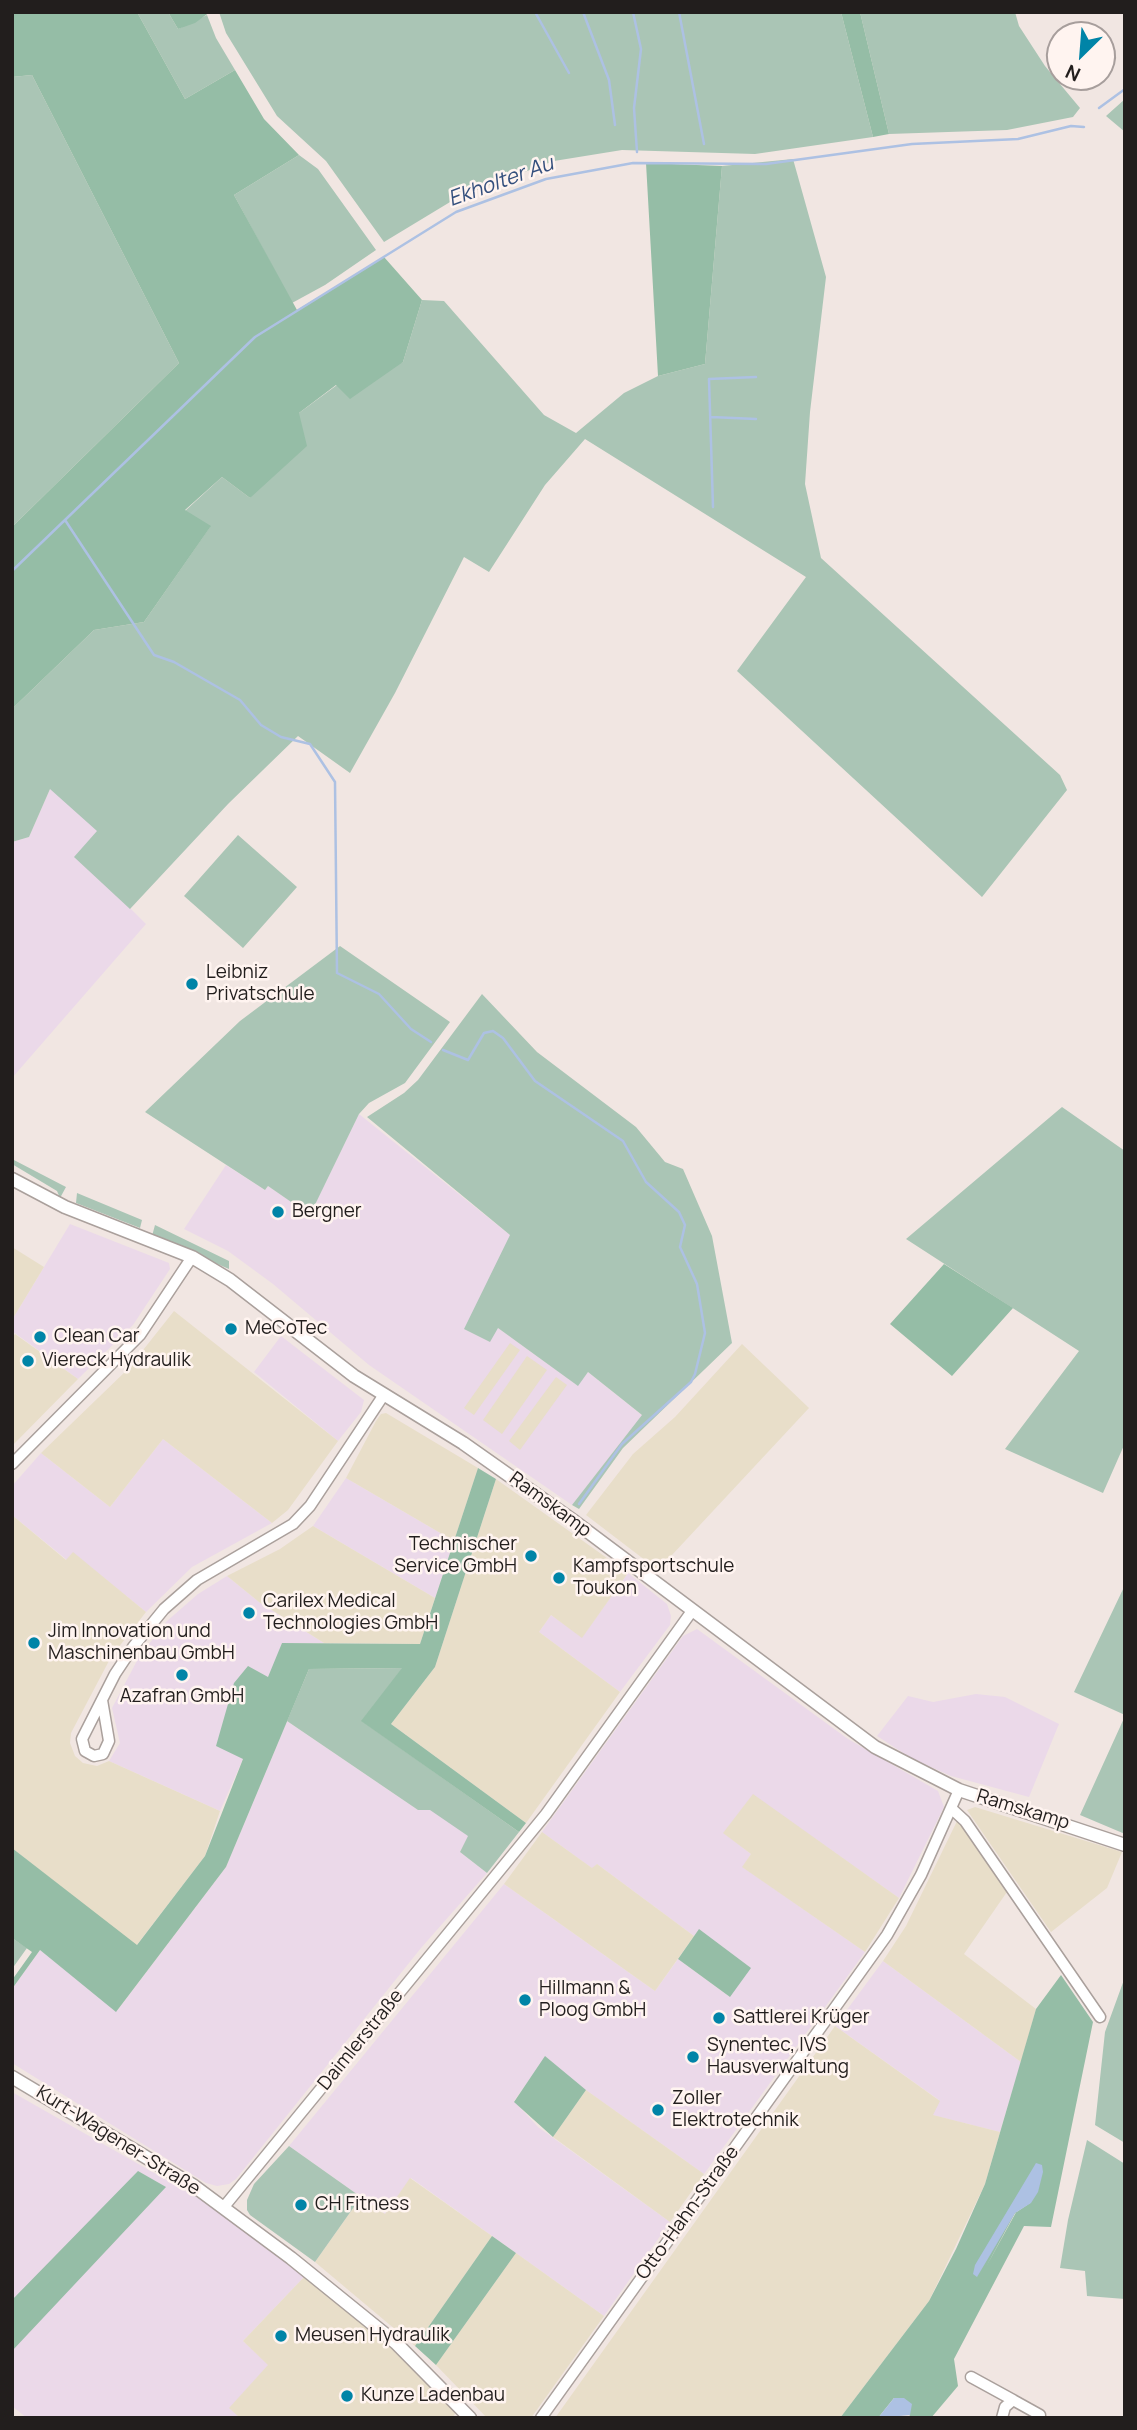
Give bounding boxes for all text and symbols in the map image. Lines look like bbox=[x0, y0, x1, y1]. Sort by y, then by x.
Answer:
north arrow bbox=[1046, 21, 1116, 91]
text: N bbox=[1061, 59, 1085, 88]
water label: Ekholter Au bbox=[445, 151, 557, 213]
place label: Leibniz Privatschule bbox=[206, 962, 315, 1006]
marker: Leibniz Privatschule bbox=[184, 976, 200, 992]
place label: Bergner bbox=[292, 1201, 362, 1223]
marker: Bergner bbox=[270, 1204, 286, 1220]
place label: MeCoTec bbox=[245, 1318, 327, 1340]
marker: MeCoTec bbox=[223, 1321, 239, 1337]
place label: Clean Car bbox=[54, 1326, 140, 1348]
marker: Clean Car bbox=[32, 1329, 48, 1345]
place label: Viereck Hydraulik bbox=[42, 1350, 191, 1372]
marker: Viereck Hydraulik bbox=[20, 1353, 36, 1369]
street label: Ramskamp bbox=[504, 1468, 596, 1542]
place label: Technischer Service GmbH bbox=[394, 1534, 517, 1578]
marker: Technischer Service GmbH bbox=[523, 1548, 539, 1564]
place label: Kampfsportschule Toukon bbox=[573, 1556, 734, 1600]
marker: Kampfsportschule Toukon bbox=[551, 1570, 567, 1586]
place label: Carilex Medical Technologies GmbH bbox=[263, 1591, 438, 1635]
marker: Carilex Medical Technologies GmbH bbox=[241, 1605, 257, 1621]
place label: Jim Innovation und Maschinenbau GmbH bbox=[48, 1621, 235, 1665]
marker: Jim Innovation und Maschinenbau GmbH bbox=[26, 1635, 42, 1651]
marker: Azafran GmbH bbox=[174, 1667, 190, 1683]
place label: Azafran GmbH bbox=[120, 1686, 244, 1708]
street label: Ramskamp bbox=[974, 1785, 1072, 1835]
place label: Hillmann & Ploog GmbH bbox=[539, 1978, 646, 2022]
street label: Daimlerstraße bbox=[313, 1985, 409, 2095]
marker: Hillmann & Ploog GmbH bbox=[517, 1992, 533, 2008]
place label: Sattlerei Krüger bbox=[733, 2007, 870, 2029]
marker: Sattlerei Krüger bbox=[711, 2010, 727, 2026]
place label: Synentec, IVS Hausverwaltung bbox=[707, 2035, 849, 2079]
marker: Synentec, IVS Hausverwaltung bbox=[685, 2049, 701, 2065]
street label: Kurt-Wagener-Straße bbox=[32, 2081, 204, 2201]
place label: Zoller Elektrotechnik bbox=[672, 2088, 799, 2132]
marker: Zoller Elektrotechnik bbox=[650, 2102, 666, 2118]
street label: Otto-Hahn-Straße bbox=[632, 2142, 744, 2284]
place label: CH Fitness bbox=[315, 2194, 409, 2216]
marker: CH Fitness bbox=[293, 2197, 309, 2213]
place label: Meusen Hydraulik bbox=[295, 2325, 450, 2347]
marker: Meusen Hydraulik bbox=[273, 2328, 289, 2344]
place label: Kunze Ladenbau bbox=[361, 2385, 505, 2407]
marker: Kunze Ladenbau bbox=[339, 2388, 355, 2404]

